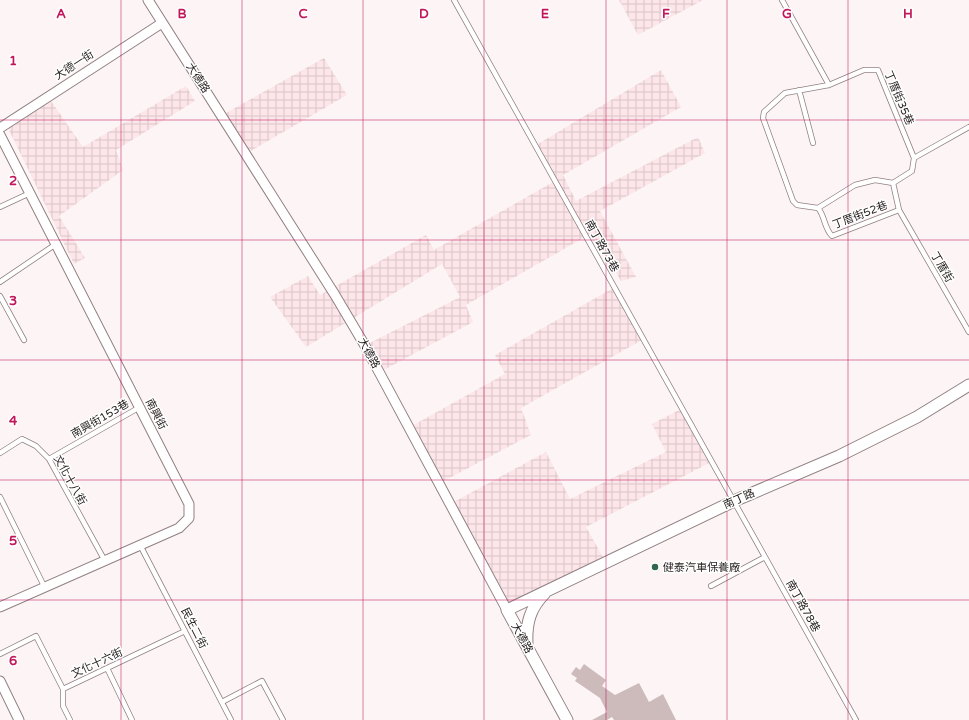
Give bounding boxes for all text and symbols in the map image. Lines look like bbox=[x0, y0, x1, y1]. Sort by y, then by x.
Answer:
text: A bbox=[56, 6, 66, 22]
text: B bbox=[177, 6, 187, 22]
text: C bbox=[298, 6, 308, 22]
text: D bbox=[419, 6, 429, 22]
text: E bbox=[541, 6, 549, 22]
text: F bbox=[662, 6, 670, 22]
text: G bbox=[782, 6, 792, 22]
text: H bbox=[903, 6, 913, 22]
street label: 大德一街 bbox=[52, 48, 96, 82]
text: 1 bbox=[9, 53, 17, 69]
street label: 大德路 bbox=[184, 61, 212, 95]
street label: 丁厝街35巷 bbox=[882, 69, 916, 127]
text: 2 bbox=[9, 173, 17, 189]
street label: 丁厝街52巷 bbox=[831, 199, 889, 231]
street label: 南丁路73巷 bbox=[582, 218, 622, 274]
street label: 丁厝街 bbox=[928, 249, 956, 285]
text: 3 bbox=[9, 293, 17, 309]
street label: 大德路 bbox=[355, 335, 383, 371]
street label: 南興街 bbox=[143, 396, 169, 432]
street label: 南興街153巷 bbox=[69, 397, 131, 441]
text: 4 bbox=[9, 413, 18, 429]
street label: 文化十八街 bbox=[51, 453, 89, 507]
street label: 南丁路 bbox=[721, 486, 757, 512]
text: 5 bbox=[9, 533, 17, 549]
place label: 健泰汽車保養廠 bbox=[663, 561, 740, 574]
marker: 健泰汽車保養廠 bbox=[650, 562, 660, 572]
street label: 南丁路78巷 bbox=[783, 578, 823, 634]
street label: 民生二街 bbox=[178, 605, 210, 651]
street label: 大德路 bbox=[508, 620, 536, 656]
street label: 文化十六街 bbox=[69, 645, 125, 681]
text: 6 bbox=[9, 653, 17, 669]

